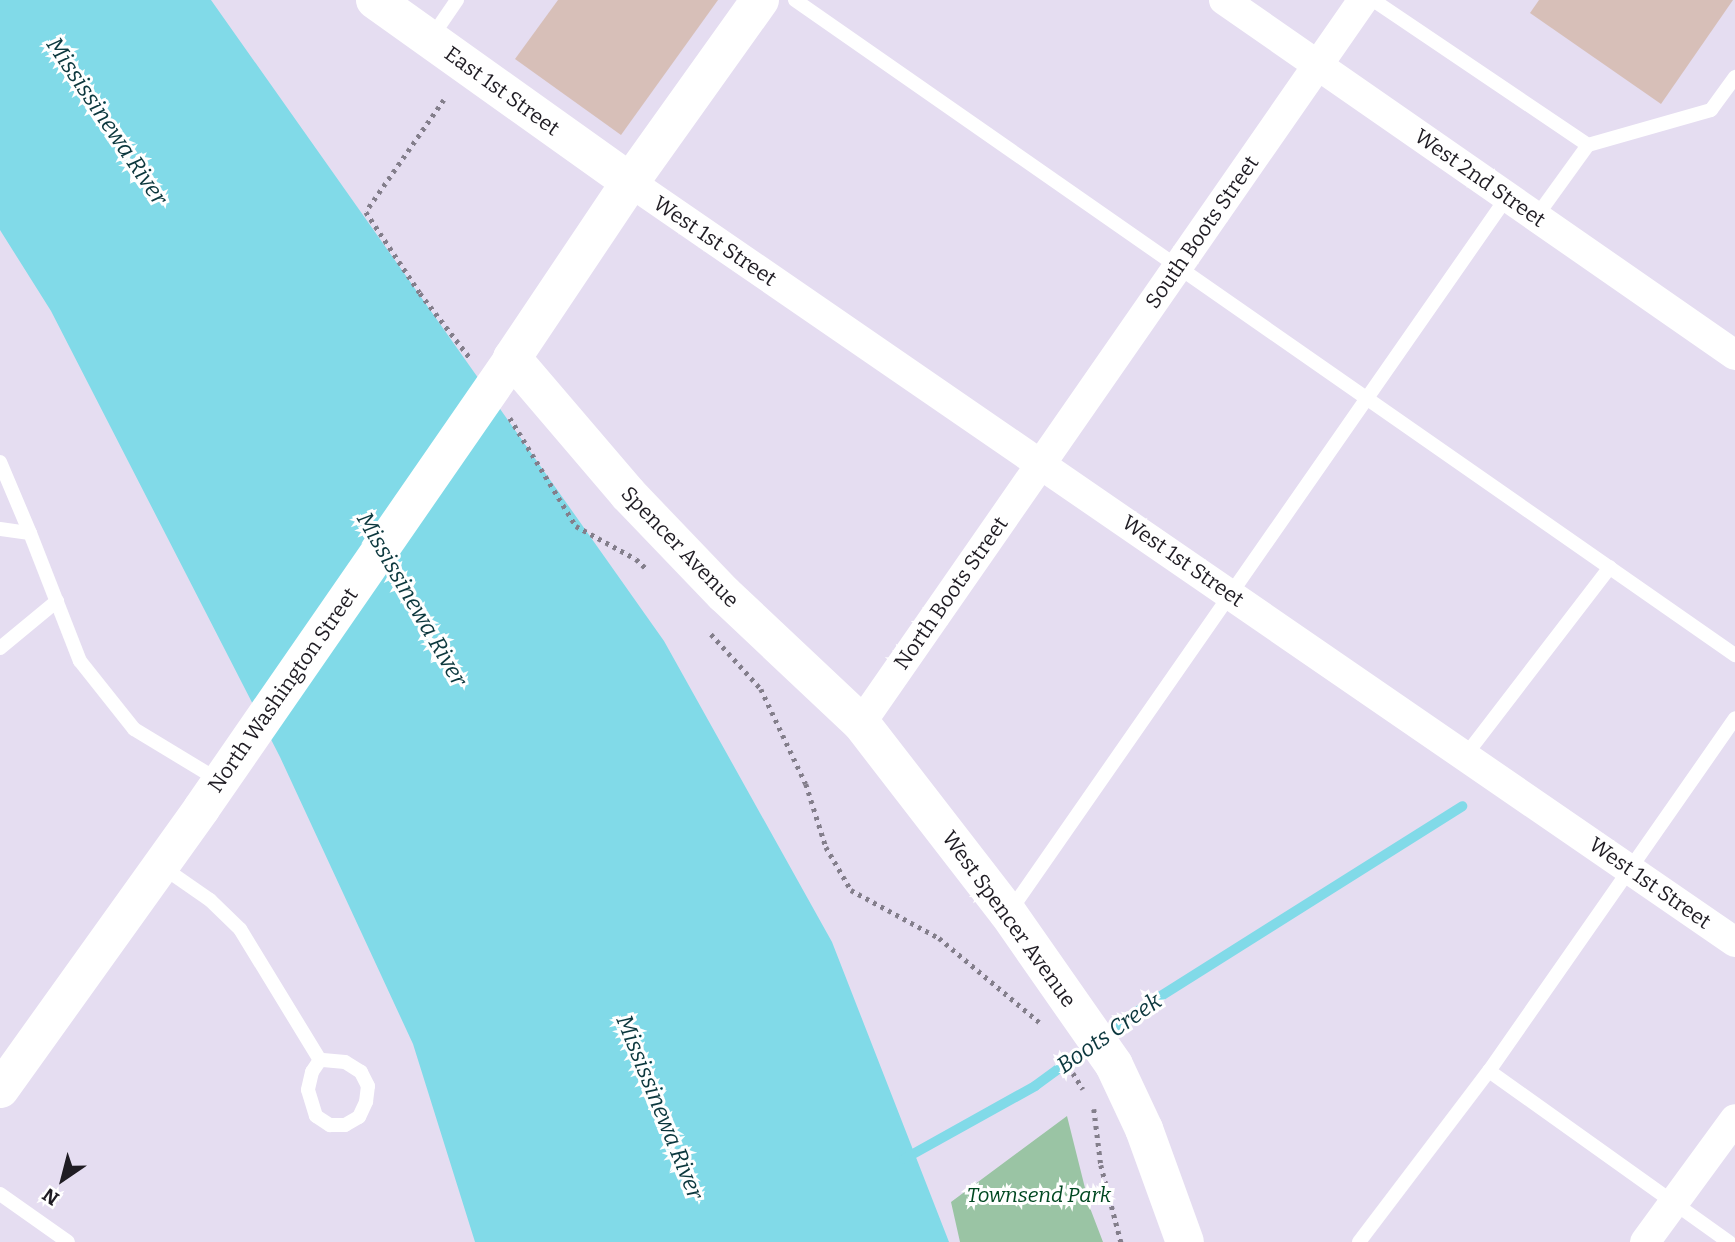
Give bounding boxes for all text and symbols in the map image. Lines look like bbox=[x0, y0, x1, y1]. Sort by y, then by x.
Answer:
water label: Mississinewa River bbox=[41, 32, 173, 210]
street label: East 1st Street bbox=[440, 41, 564, 141]
street label: West 2nd Street bbox=[1410, 124, 1550, 232]
street label: South Boots Street bbox=[1140, 151, 1264, 313]
street label: West 1st Street bbox=[649, 191, 781, 291]
street label: Spencer Avenue bbox=[616, 481, 744, 613]
water label: Mississinewa River bbox=[351, 507, 473, 691]
street label: West 1st Street bbox=[1117, 510, 1249, 612]
street label: North Boots Street bbox=[889, 512, 1013, 674]
street label: North Washington Street bbox=[203, 583, 363, 797]
street label: West Spencer Avenue bbox=[937, 826, 1081, 1012]
street label: West 1st Street bbox=[1584, 832, 1716, 934]
water label: Boots Creek bbox=[1051, 987, 1167, 1079]
water label: Mississinewa River bbox=[610, 1011, 710, 1203]
north arrow bbox=[28, 1144, 98, 1214]
park label: Townsend Park bbox=[967, 1182, 1111, 1208]
text: N bbox=[38, 1183, 63, 1210]

